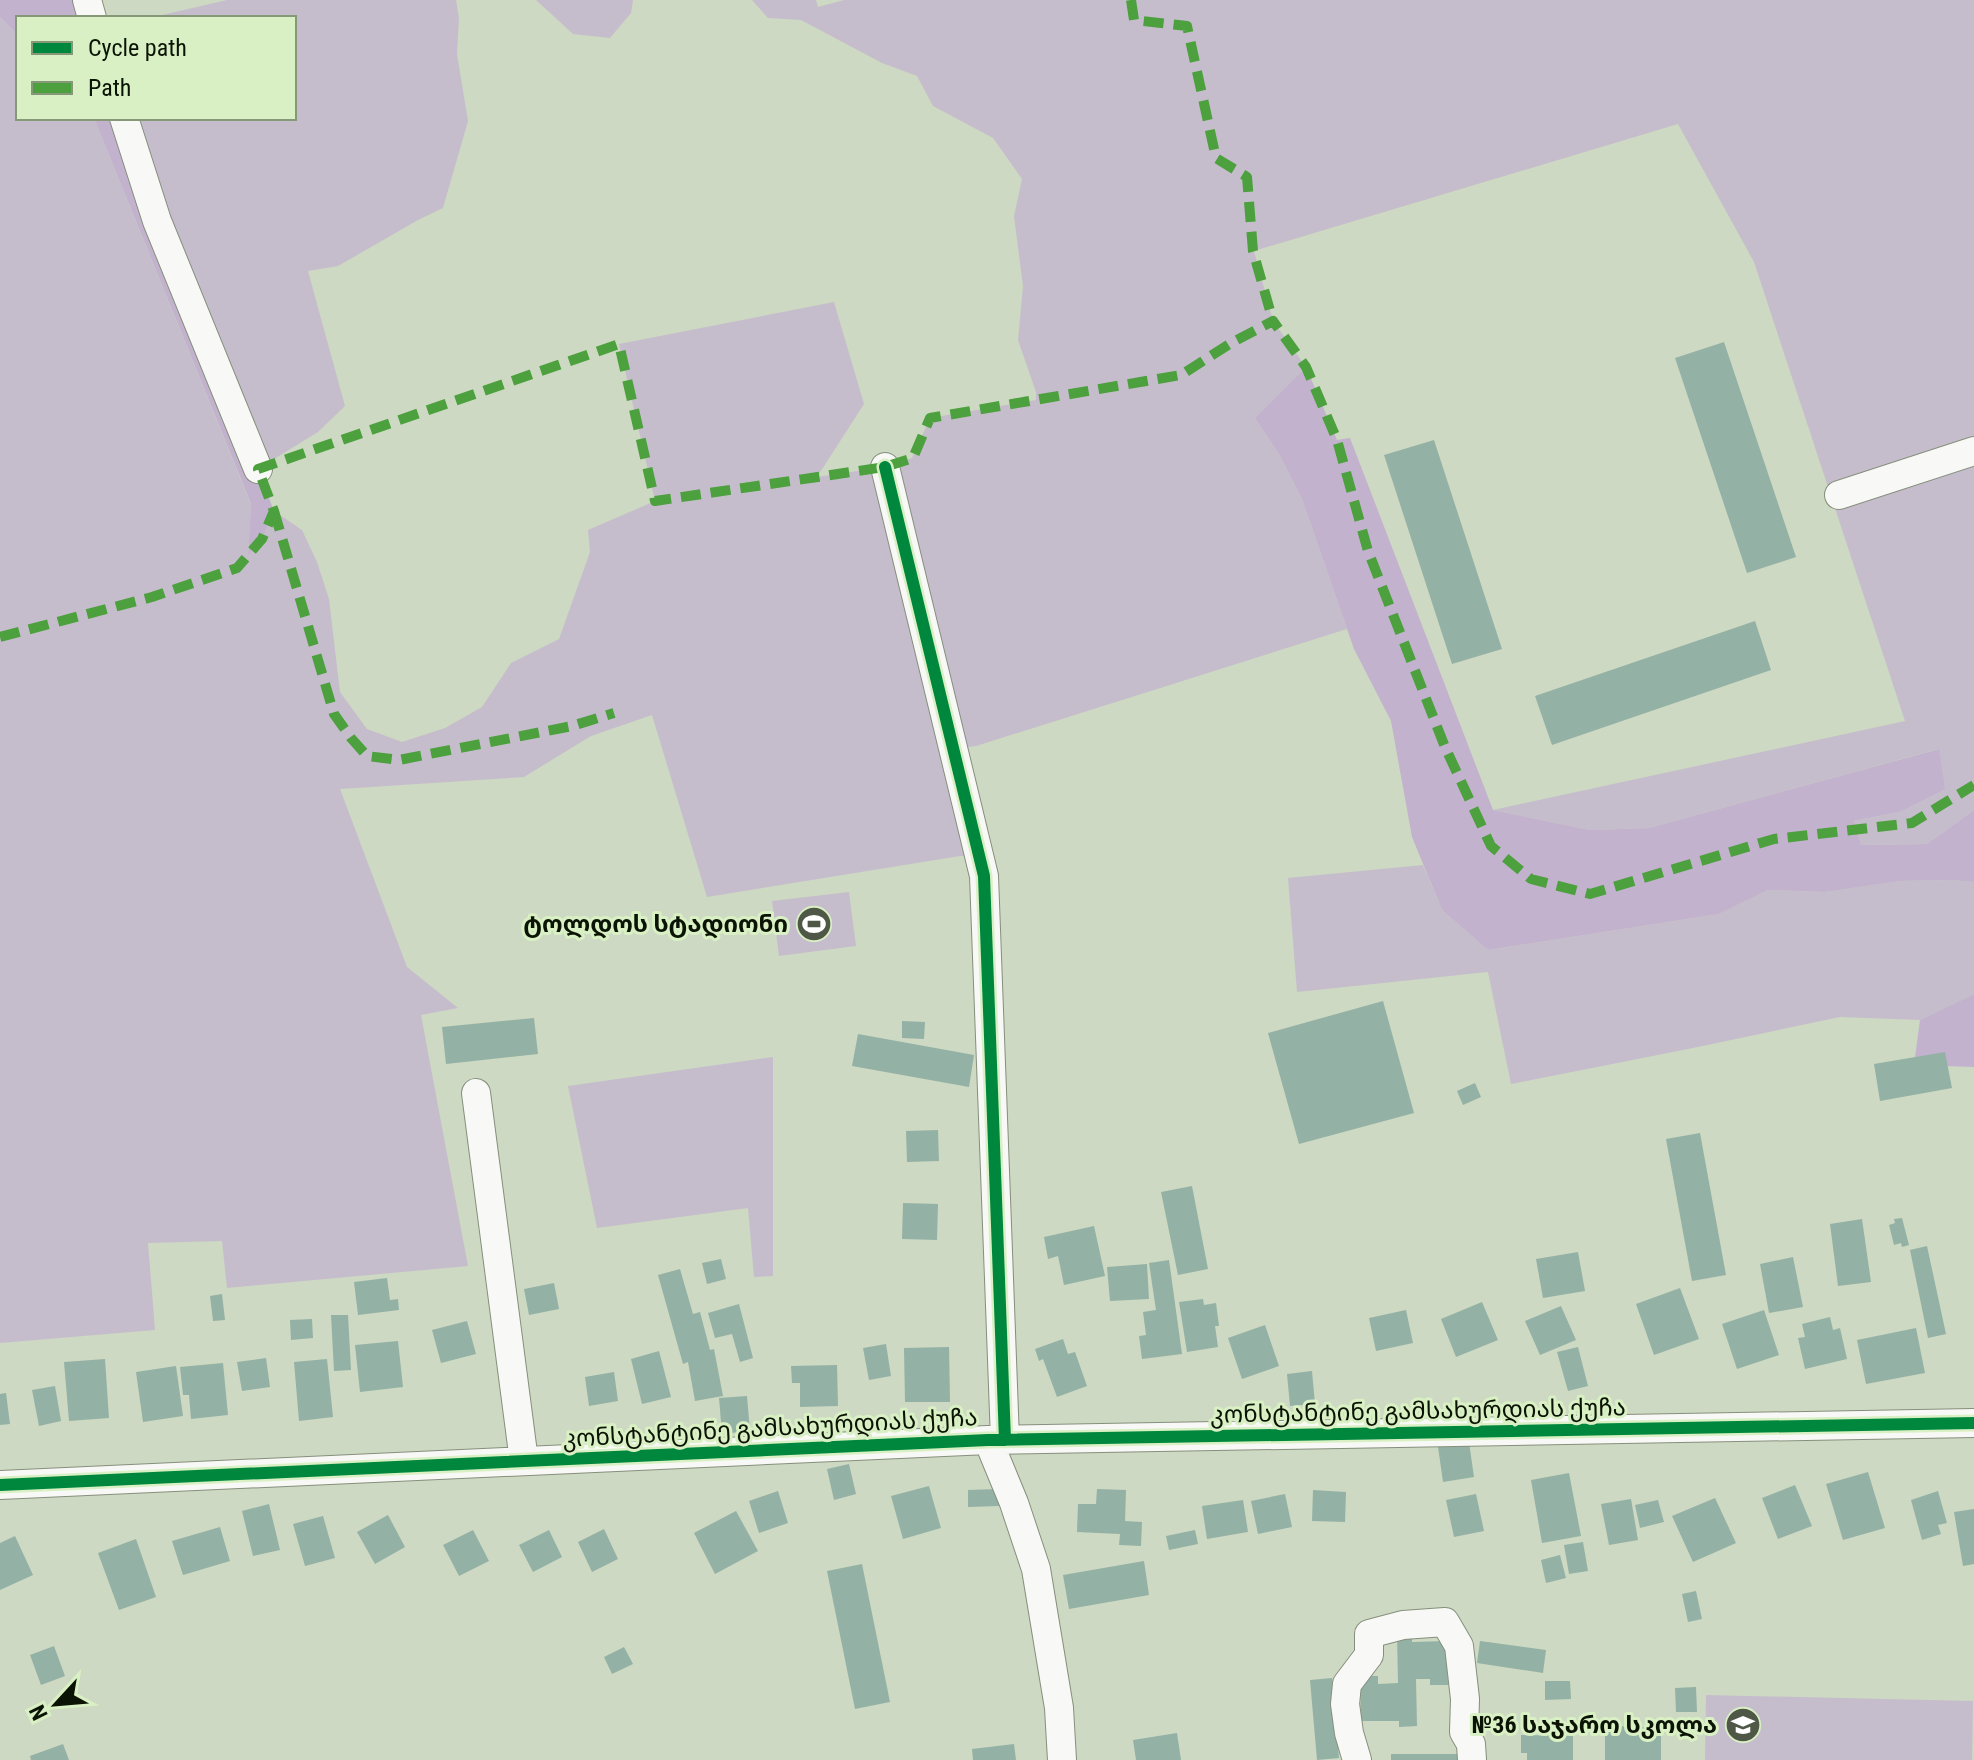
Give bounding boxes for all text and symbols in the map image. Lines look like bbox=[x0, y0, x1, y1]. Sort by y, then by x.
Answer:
legend bbox=[16, 16, 296, 120]
text: Cycle path bbox=[88, 34, 187, 62]
text: Path bbox=[88, 74, 131, 102]
sports icon: ტოლდოს სტადიონი bbox=[795, 905, 833, 943]
place label: ტოლდოს სტადიონი bbox=[523, 910, 788, 939]
street label: კონსტანტინე გამსახურდიას ქუჩა bbox=[1210, 1393, 1626, 1429]
street label: კონსტანტინე გამსახურდიას ქუჩა bbox=[562, 1403, 978, 1453]
north arrow bbox=[16, 1664, 96, 1744]
text: N bbox=[24, 1701, 53, 1724]
school or university icon: №36 საჯარო სკოლა bbox=[1724, 1706, 1762, 1744]
place label: №36 საჯარო სკოლა bbox=[1471, 1711, 1717, 1739]

